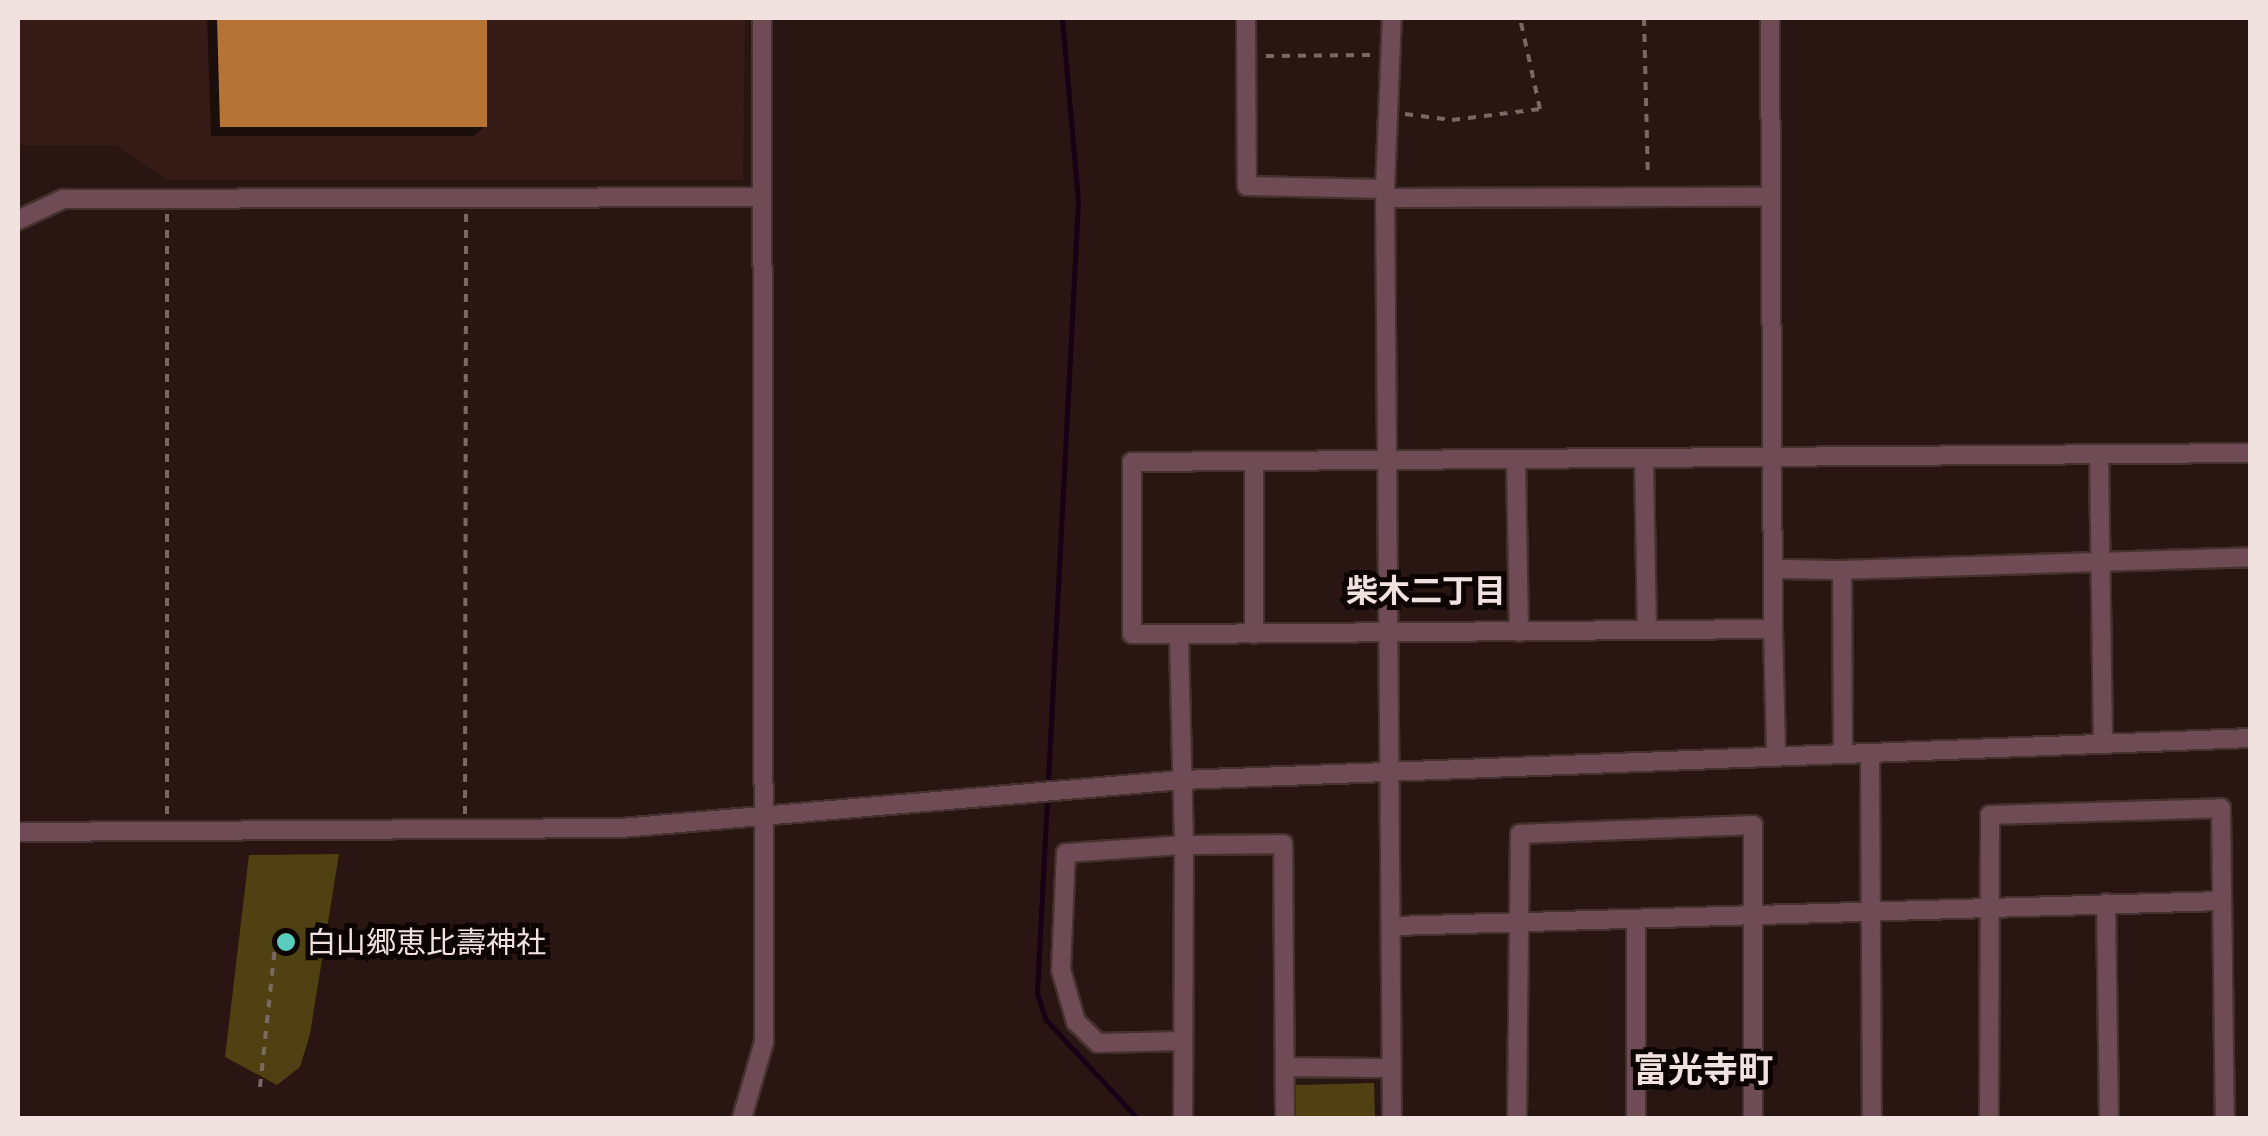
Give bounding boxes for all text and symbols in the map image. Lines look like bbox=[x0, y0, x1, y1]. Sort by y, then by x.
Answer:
district label: 柴木二丁目 bbox=[1346, 571, 1506, 609]
place label: 白山郷恵比壽神社 bbox=[306, 924, 546, 960]
marker: 白山郷恵比壽神社 bbox=[275, 931, 297, 953]
district label: 富光寺町 bbox=[1633, 1048, 1773, 1090]

